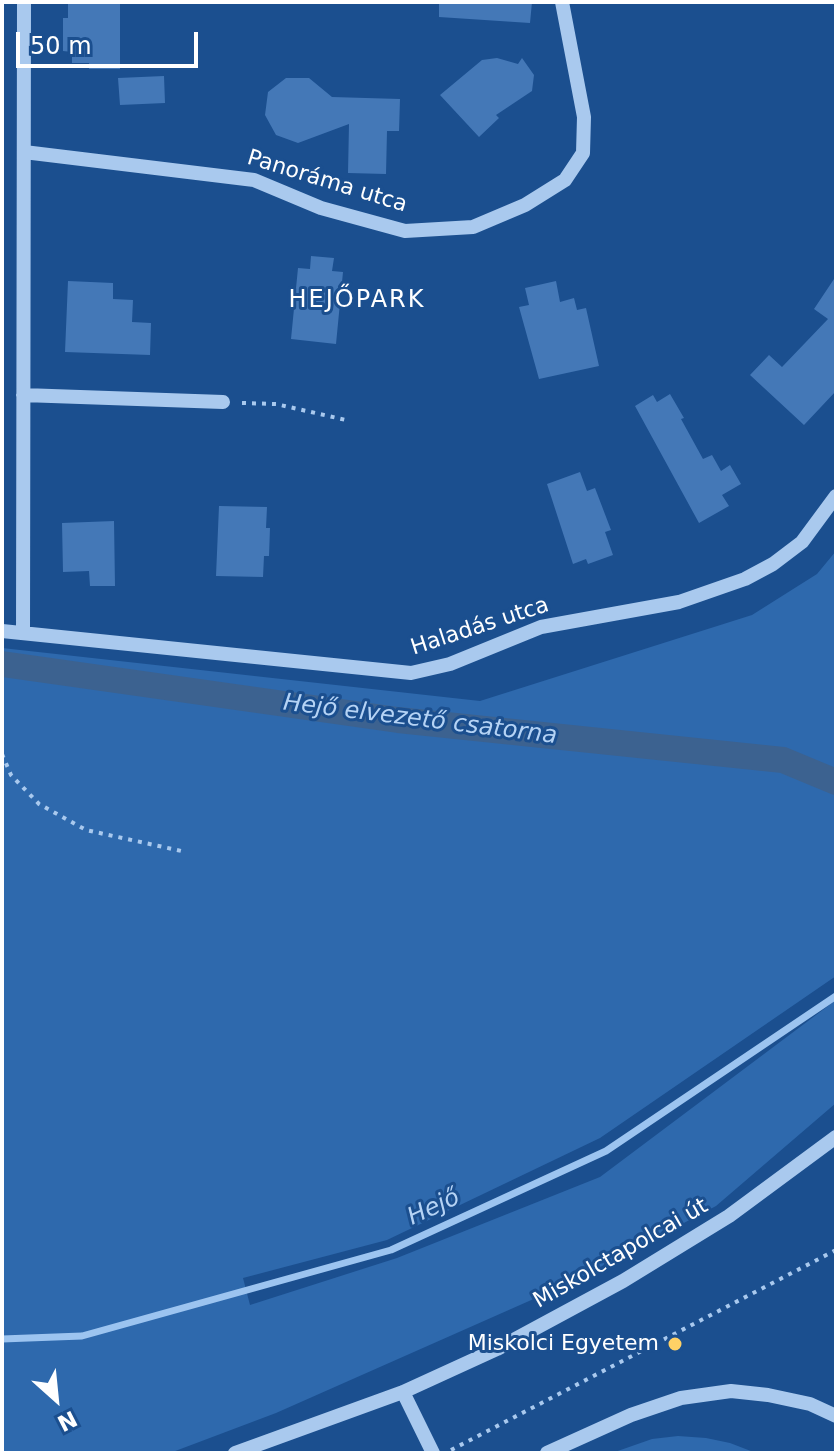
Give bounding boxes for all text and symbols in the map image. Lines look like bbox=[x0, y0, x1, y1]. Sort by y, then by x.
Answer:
scale bar bbox=[20, 16, 202, 66]
text: 50 m bbox=[30, 32, 92, 60]
street label: Panoráma utca bbox=[244, 145, 410, 219]
district label: HEJŐPARK bbox=[289, 287, 425, 315]
street label: Haladás utca bbox=[408, 592, 552, 662]
water label: Hejő elvezető csatorna bbox=[281, 689, 559, 751]
water label: Hejő bbox=[403, 1184, 465, 1232]
street label: Miskolctapolcai út bbox=[529, 1193, 713, 1315]
place label: Miskolci Egyetem bbox=[468, 1331, 659, 1357]
marker: Miskolci Egyetem bbox=[666, 1335, 684, 1353]
north arrow bbox=[16, 1359, 96, 1439]
text: N bbox=[53, 1406, 81, 1436]

